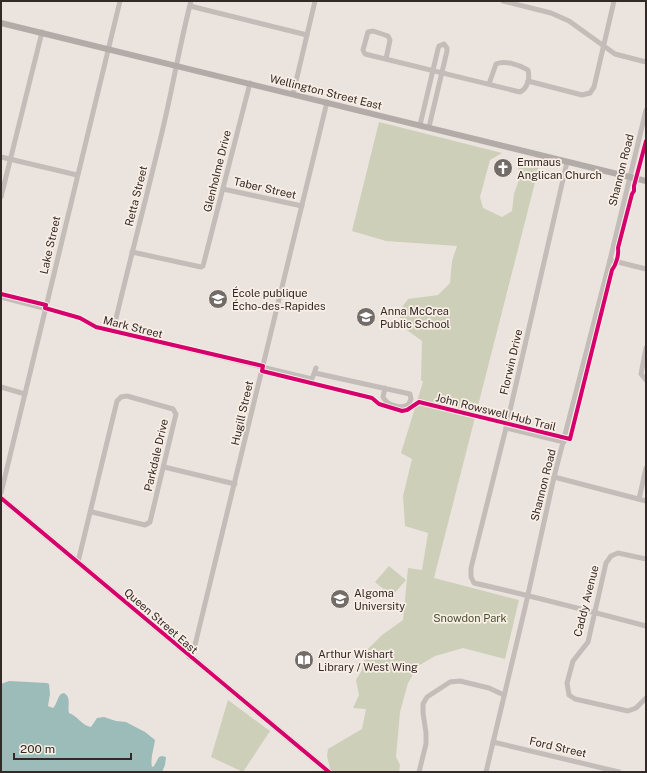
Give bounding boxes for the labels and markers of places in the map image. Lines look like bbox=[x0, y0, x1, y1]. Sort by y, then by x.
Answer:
place label: Emmaus Anglican Church bbox=[517, 156, 602, 181]
church icon: Emmaus Anglican Church bbox=[492, 157, 514, 179]
place label: École publique Écho-des-Rapides bbox=[232, 286, 326, 312]
school or university icon: École publique Écho-des-Rapides bbox=[207, 288, 229, 310]
place label: Anna McCrea Public School bbox=[380, 305, 450, 330]
school or university icon: Anna McCrea Public School bbox=[355, 306, 377, 328]
place label: Algoma University bbox=[354, 587, 405, 612]
school or university icon: Algoma University bbox=[329, 588, 351, 610]
place label: Arthur Wishart Library / West Wing bbox=[318, 648, 418, 673]
library icon: Arthur Wishart Library / West Wing bbox=[293, 649, 315, 671]

